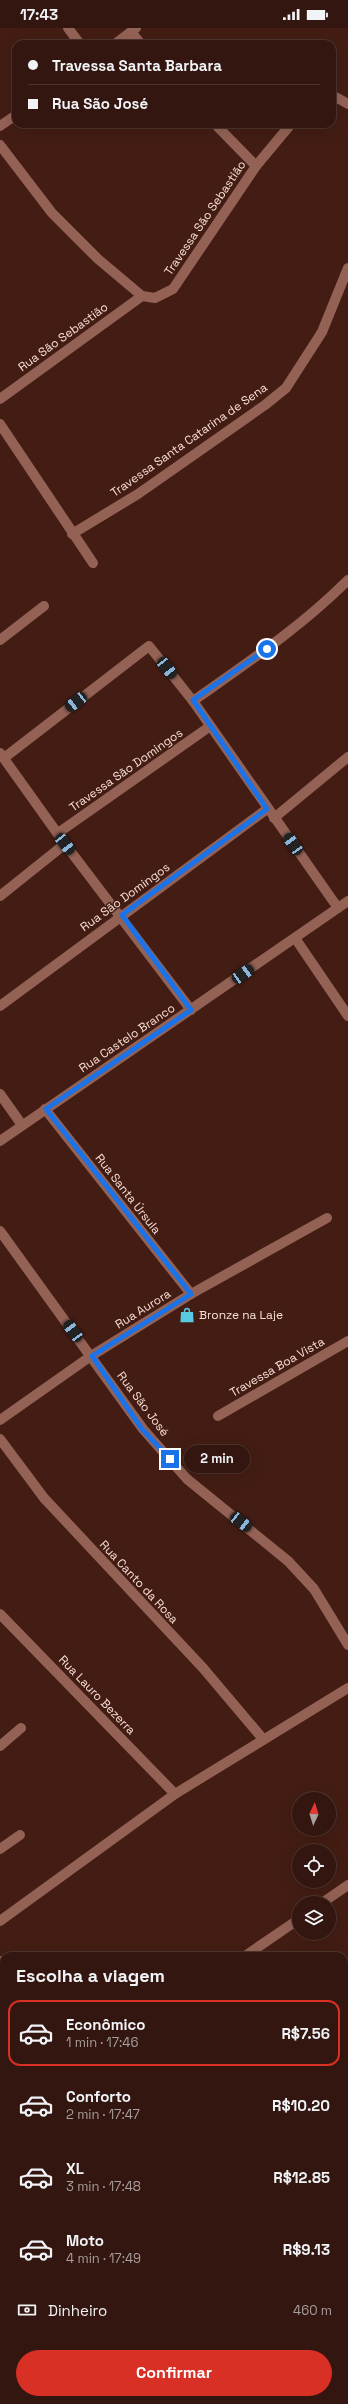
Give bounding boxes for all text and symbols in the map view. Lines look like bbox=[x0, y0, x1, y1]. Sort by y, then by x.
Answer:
text: 17:43 bbox=[20, 5, 58, 24]
text: Travessa Santa Barbara bbox=[52, 56, 222, 75]
text: Rua São José bbox=[52, 94, 148, 113]
street label: Travessa São Sebastião bbox=[161, 157, 249, 279]
street label: Rua São Sebastião bbox=[15, 299, 111, 375]
street label: Travessa Santa Catarina de Sena bbox=[107, 380, 271, 500]
route start bbox=[258, 640, 276, 658]
car bbox=[155, 655, 179, 681]
car bbox=[63, 690, 89, 714]
street label: Travessa São Domingos bbox=[66, 725, 186, 815]
car bbox=[53, 831, 77, 857]
car bbox=[281, 831, 305, 857]
street label: Rua São Domingos bbox=[77, 859, 173, 935]
car bbox=[230, 962, 256, 986]
street label: Rua Castelo Branco bbox=[76, 1000, 178, 1076]
street label: Rua Santa Úrsula bbox=[92, 1151, 164, 1238]
street label: Rua Aurora bbox=[112, 1286, 174, 1332]
shop icon: Bronze na Laje bbox=[178, 1306, 196, 1324]
place label: Bronze na Laje bbox=[199, 1307, 283, 1323]
car bbox=[61, 1318, 85, 1344]
street label: Travessa Boa Vista bbox=[227, 1333, 327, 1401]
street label: Rua São José bbox=[113, 1368, 173, 1440]
callout: 2 min bbox=[184, 1445, 250, 1473]
route end bbox=[161, 1450, 179, 1468]
text: 2 min bbox=[200, 1450, 234, 1467]
car bbox=[228, 1510, 254, 1534]
street label: Rua Canto da Rosa bbox=[96, 1537, 182, 1627]
street label: Rua Lauro Bezerra bbox=[55, 1652, 139, 1738]
north arrow bbox=[292, 1792, 336, 1836]
map controls bbox=[292, 1792, 336, 1940]
button: locate bbox=[292, 1844, 336, 1888]
button: layers bbox=[292, 1896, 336, 1940]
text: Escolha a viagem bbox=[16, 1964, 165, 1987]
icon: car bbox=[18, 2015, 54, 2051]
text: Econômico bbox=[66, 2015, 145, 2034]
text: R$7.56 bbox=[281, 2024, 330, 2043]
text: 1 min · 17:46 bbox=[66, 2034, 138, 2051]
icon: car bbox=[18, 2087, 54, 2123]
text: Conforto bbox=[66, 2087, 131, 2106]
text: R$10.20 bbox=[272, 2096, 330, 2115]
text: 2 min · 17:47 bbox=[66, 2106, 140, 2123]
icon: car bbox=[18, 2159, 54, 2195]
text: XL bbox=[66, 2159, 84, 2178]
text: R$12.85 bbox=[273, 2168, 330, 2187]
text: 3 min · 17:48 bbox=[66, 2178, 141, 2195]
icon: car bbox=[18, 2231, 54, 2267]
text: Moto bbox=[66, 2231, 104, 2250]
text: R$9.13 bbox=[283, 2240, 330, 2259]
text: 4 min · 17:49 bbox=[66, 2250, 141, 2267]
icon: cash bbox=[16, 2299, 38, 2321]
text: Dinheiro bbox=[48, 2301, 107, 2320]
text: 460 m bbox=[293, 2302, 332, 2319]
button: Confirmar bbox=[16, 2350, 332, 2396]

